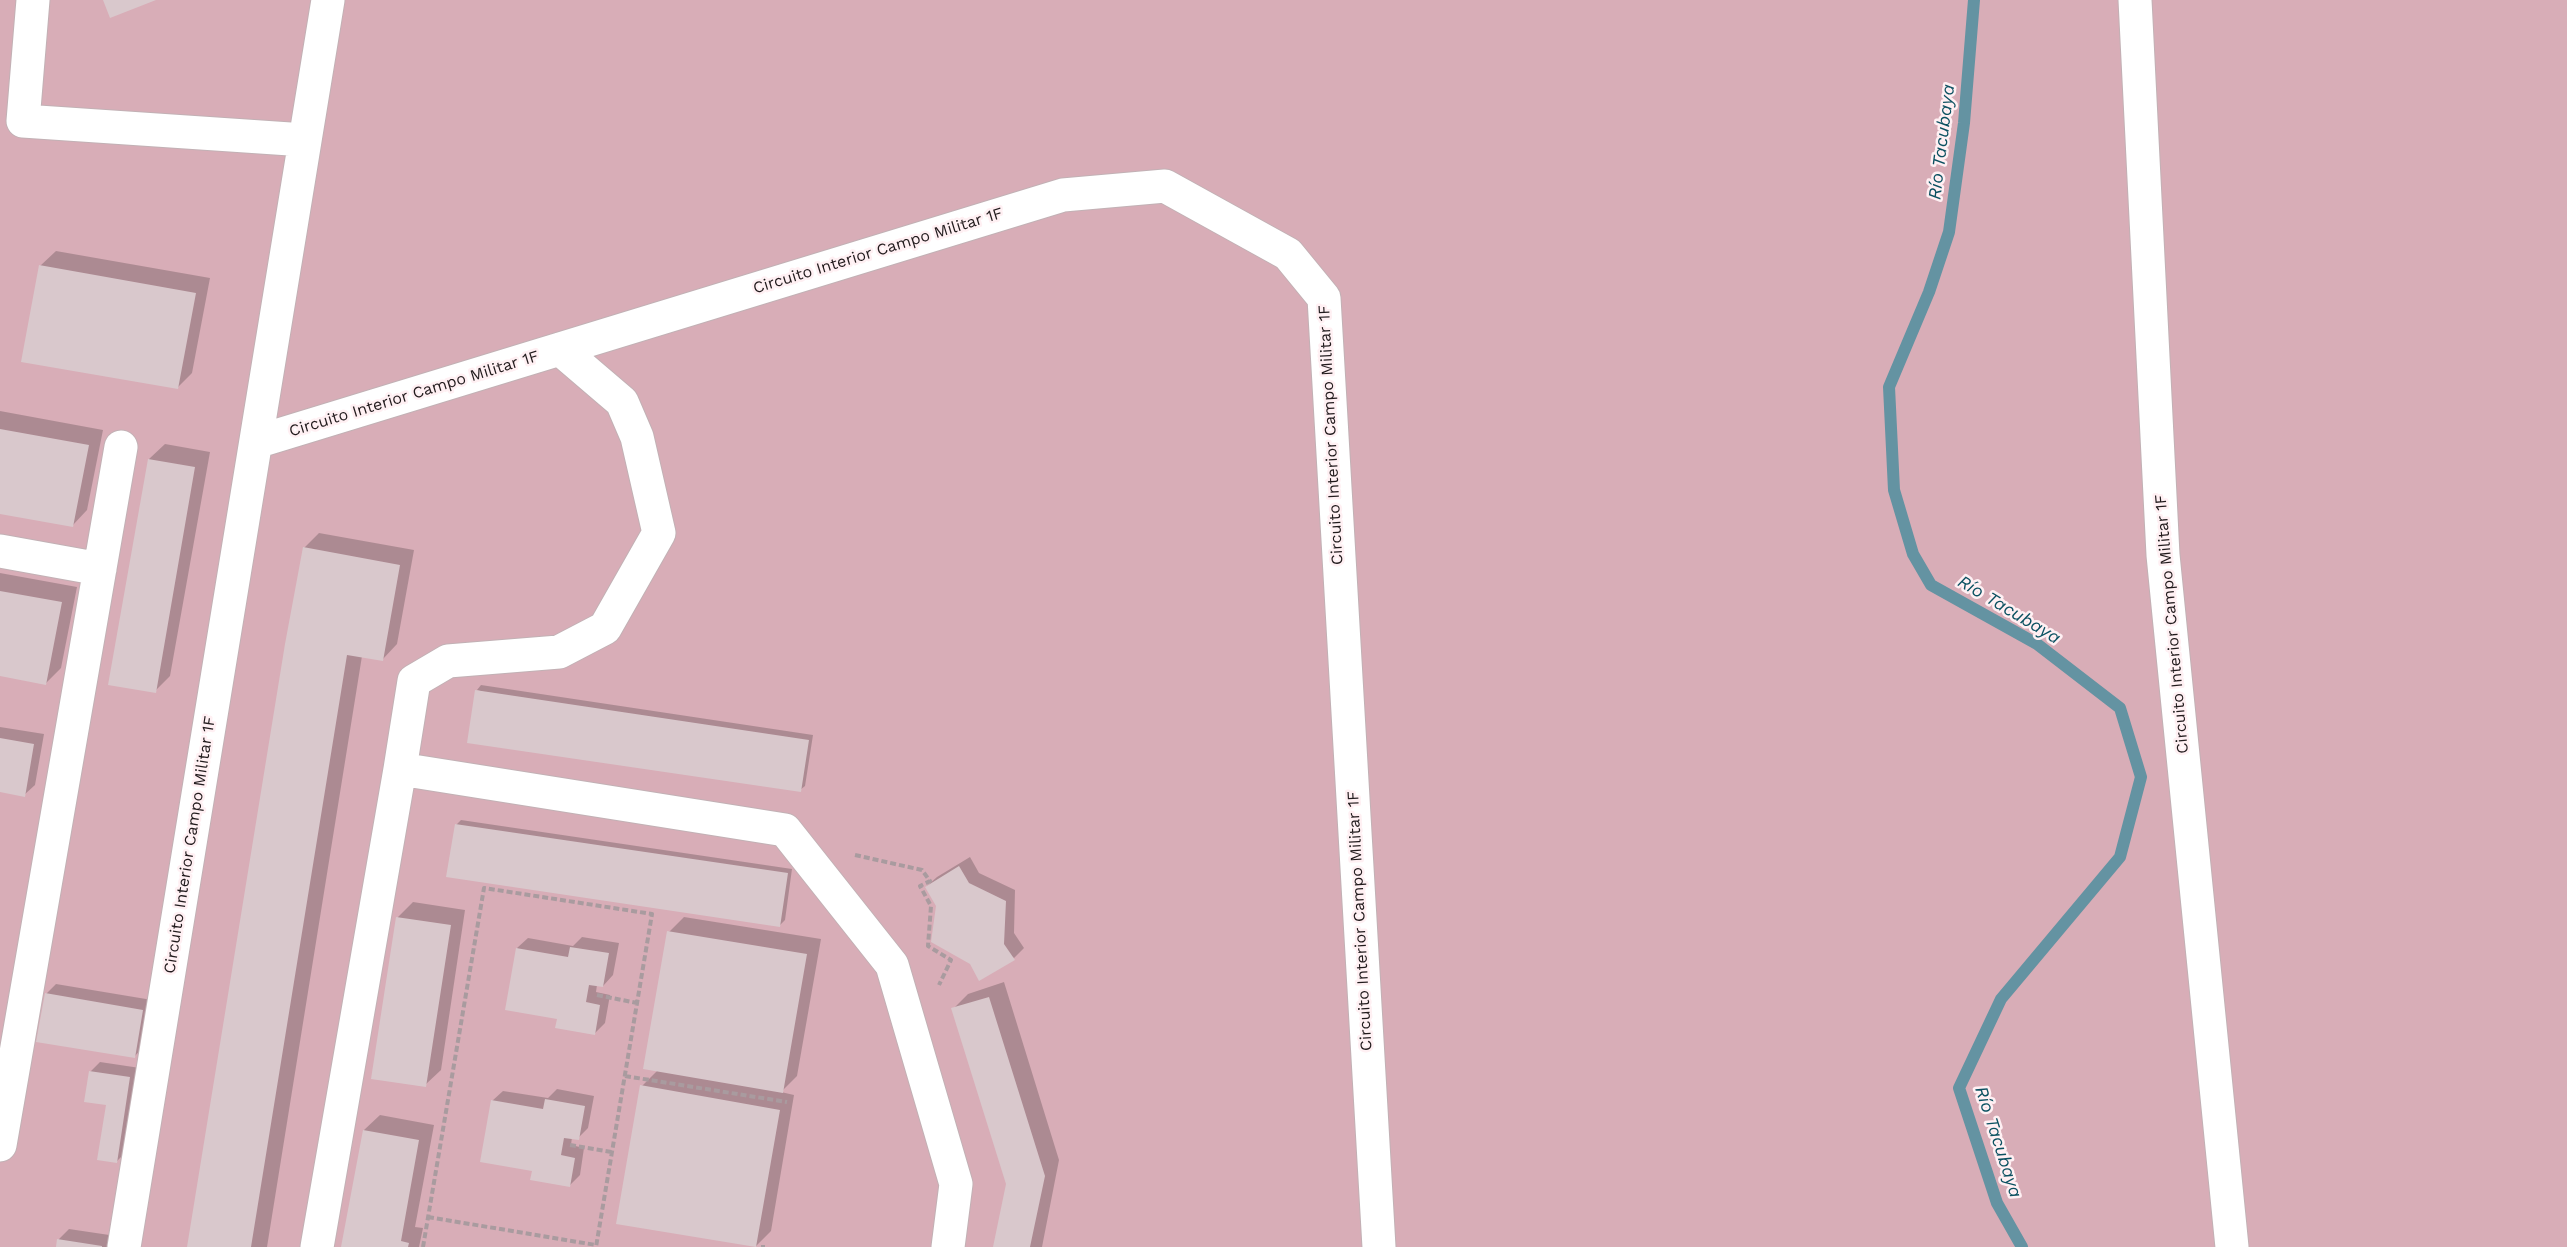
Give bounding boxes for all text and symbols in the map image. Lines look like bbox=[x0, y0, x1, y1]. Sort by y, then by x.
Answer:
water label: Río Tacubaya bbox=[1924, 83, 1960, 201]
street label: Circuito Interior Campo Militar 1F bbox=[751, 204, 1005, 298]
street label: Circuito Interior Campo Militar 1F bbox=[1315, 305, 1347, 565]
street label: Circuito Interior Campo Militar 1F bbox=[287, 347, 541, 441]
street label: Circuito Interior Campo Militar 1F bbox=[2151, 494, 2193, 754]
water label: Río Tacubaya bbox=[1954, 571, 2064, 649]
street label: Circuito Interior Campo Militar 1F bbox=[160, 715, 220, 975]
street label: Circuito Interior Campo Militar 1F bbox=[1344, 791, 1376, 1051]
water label: Río Tacubaya bbox=[1970, 1084, 2026, 1200]

